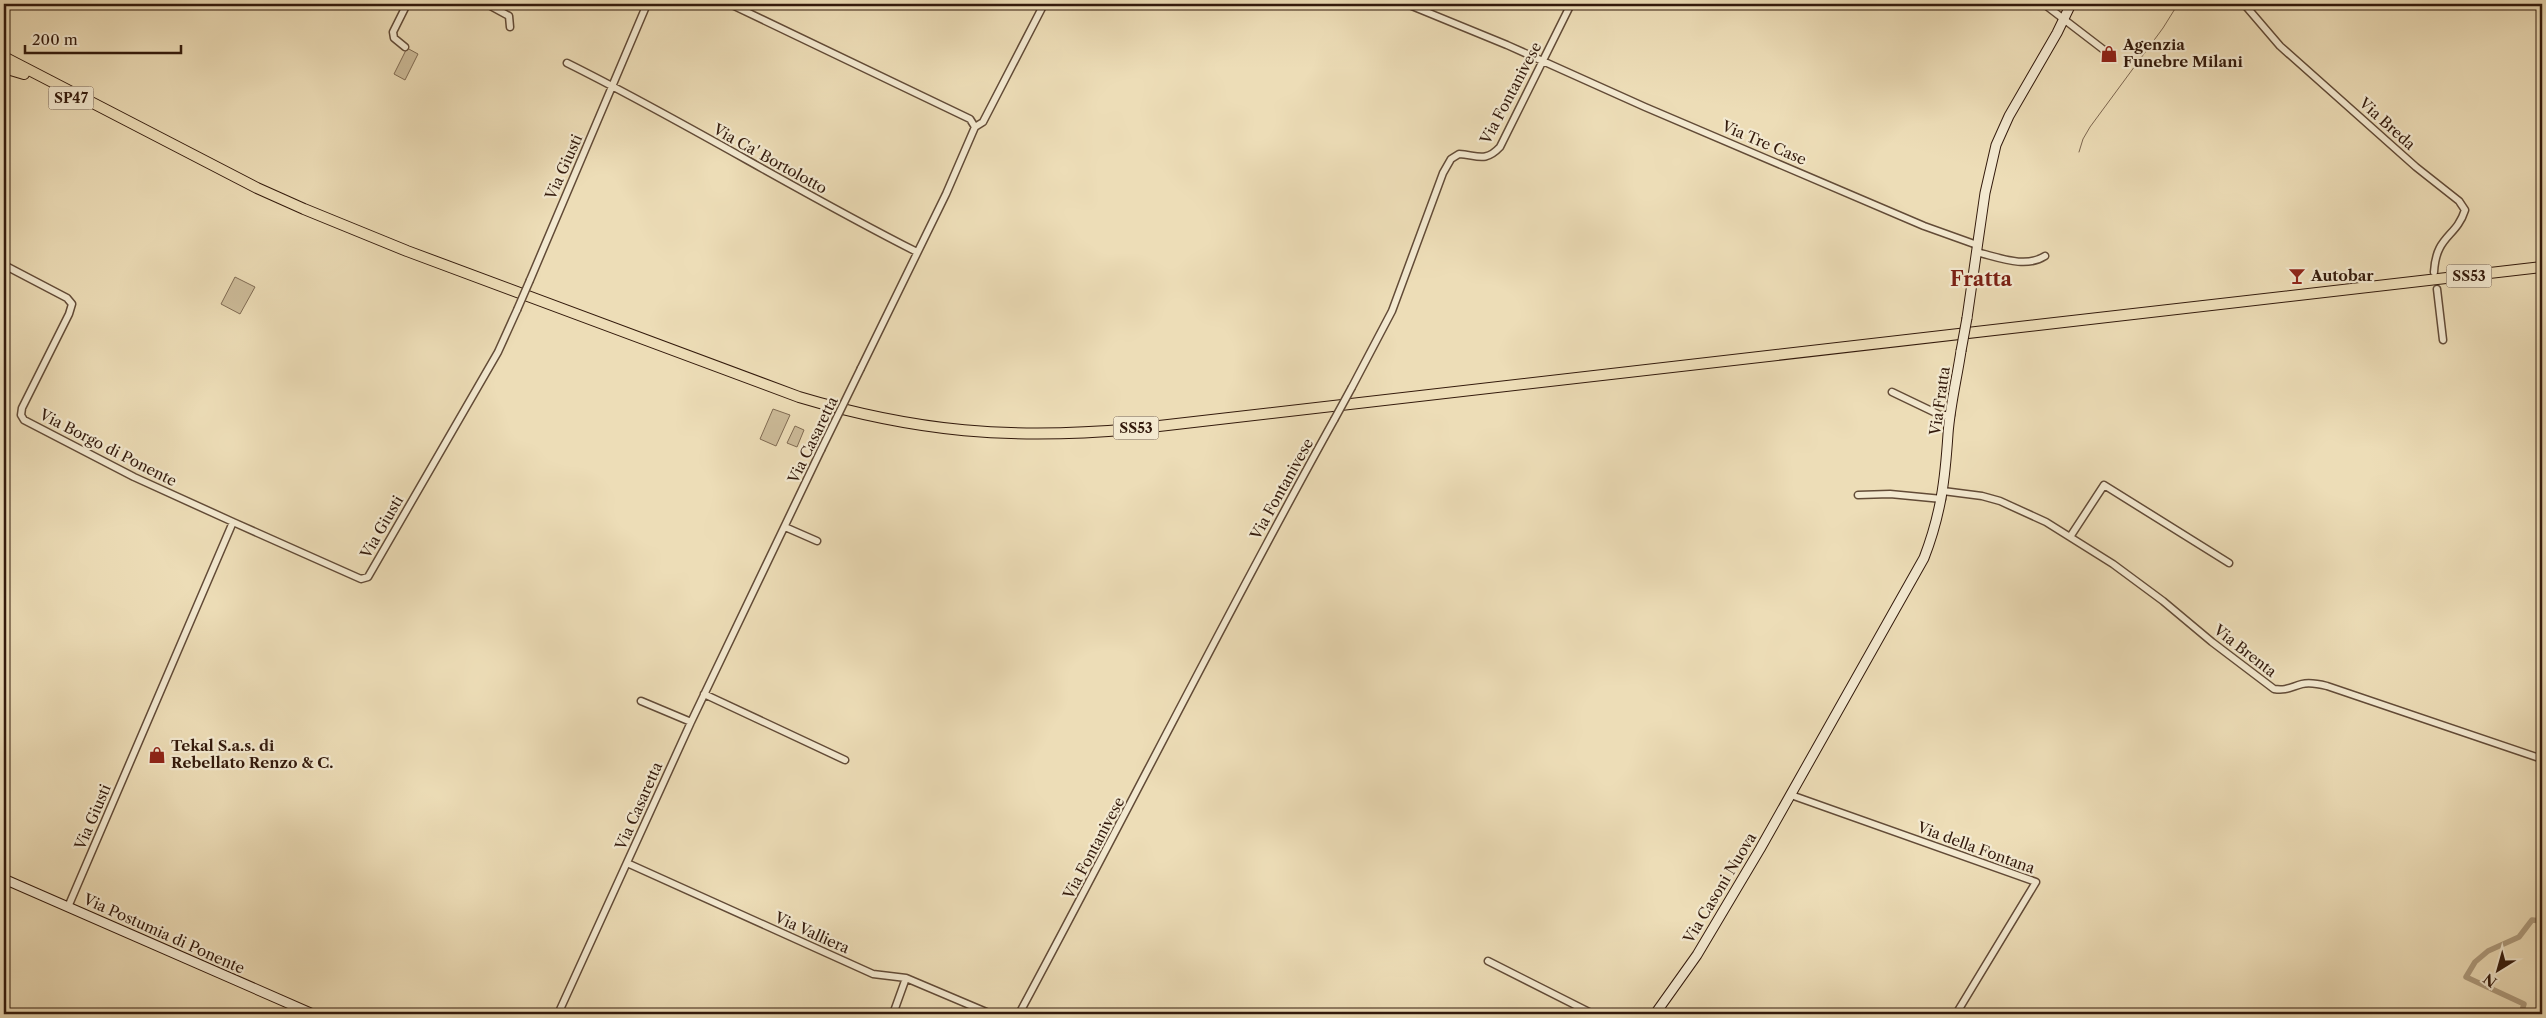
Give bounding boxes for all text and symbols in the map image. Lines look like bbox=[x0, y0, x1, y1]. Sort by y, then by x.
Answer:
scale bar bbox=[25, 22, 181, 54]
text: 200 m bbox=[32, 30, 78, 49]
place label: Agenzia Funebre Milani bbox=[2122, 35, 2244, 71]
street label: Via Fontanivese bbox=[1475, 38, 1545, 148]
shop icon: Agenzia Funebre Milani bbox=[2099, 44, 2119, 64]
road number: SP47 bbox=[48, 86, 94, 110]
street label: Via Breda bbox=[2355, 93, 2419, 154]
street label: Via Tre Case bbox=[1718, 116, 1809, 169]
street label: Via Ca' Bortolotto bbox=[709, 119, 831, 198]
street label: Via Giusti bbox=[540, 131, 586, 203]
road number: SS53 bbox=[2446, 264, 2492, 288]
bar icon: Autobar bbox=[2287, 266, 2307, 286]
place label: Autobar bbox=[2310, 266, 2374, 285]
district label: Fratta bbox=[1950, 267, 2013, 291]
street label: Via Fratta bbox=[1925, 365, 1954, 438]
street label: Via Casaretta bbox=[783, 393, 842, 487]
street label: Via Borgo di Ponente bbox=[36, 404, 180, 490]
road number: SS53 bbox=[1114, 416, 1158, 439]
street label: Via Fontanivese bbox=[1245, 435, 1317, 544]
street label: Via Giusti bbox=[356, 492, 407, 562]
street label: Via Brenta bbox=[2209, 620, 2281, 681]
place label: Tekal S.a.s. di Rebellato Renzo & C. bbox=[171, 736, 333, 772]
shop icon: Tekal S.a.s. di Rebellato Renzo & C. bbox=[147, 745, 167, 765]
street label: Via Casaretta bbox=[610, 759, 666, 854]
street label: Via Giusti bbox=[70, 781, 115, 853]
street label: Via Fontanivese bbox=[1058, 793, 1128, 903]
street label: Via della Fontana bbox=[1914, 817, 2038, 878]
street label: Via Casoni Nuova bbox=[1678, 829, 1760, 947]
street label: Via Postumia di Ponente bbox=[80, 889, 248, 978]
street label: Via Valliera bbox=[771, 907, 853, 958]
north arrow bbox=[2474, 946, 2524, 996]
text: N bbox=[2480, 970, 2500, 991]

